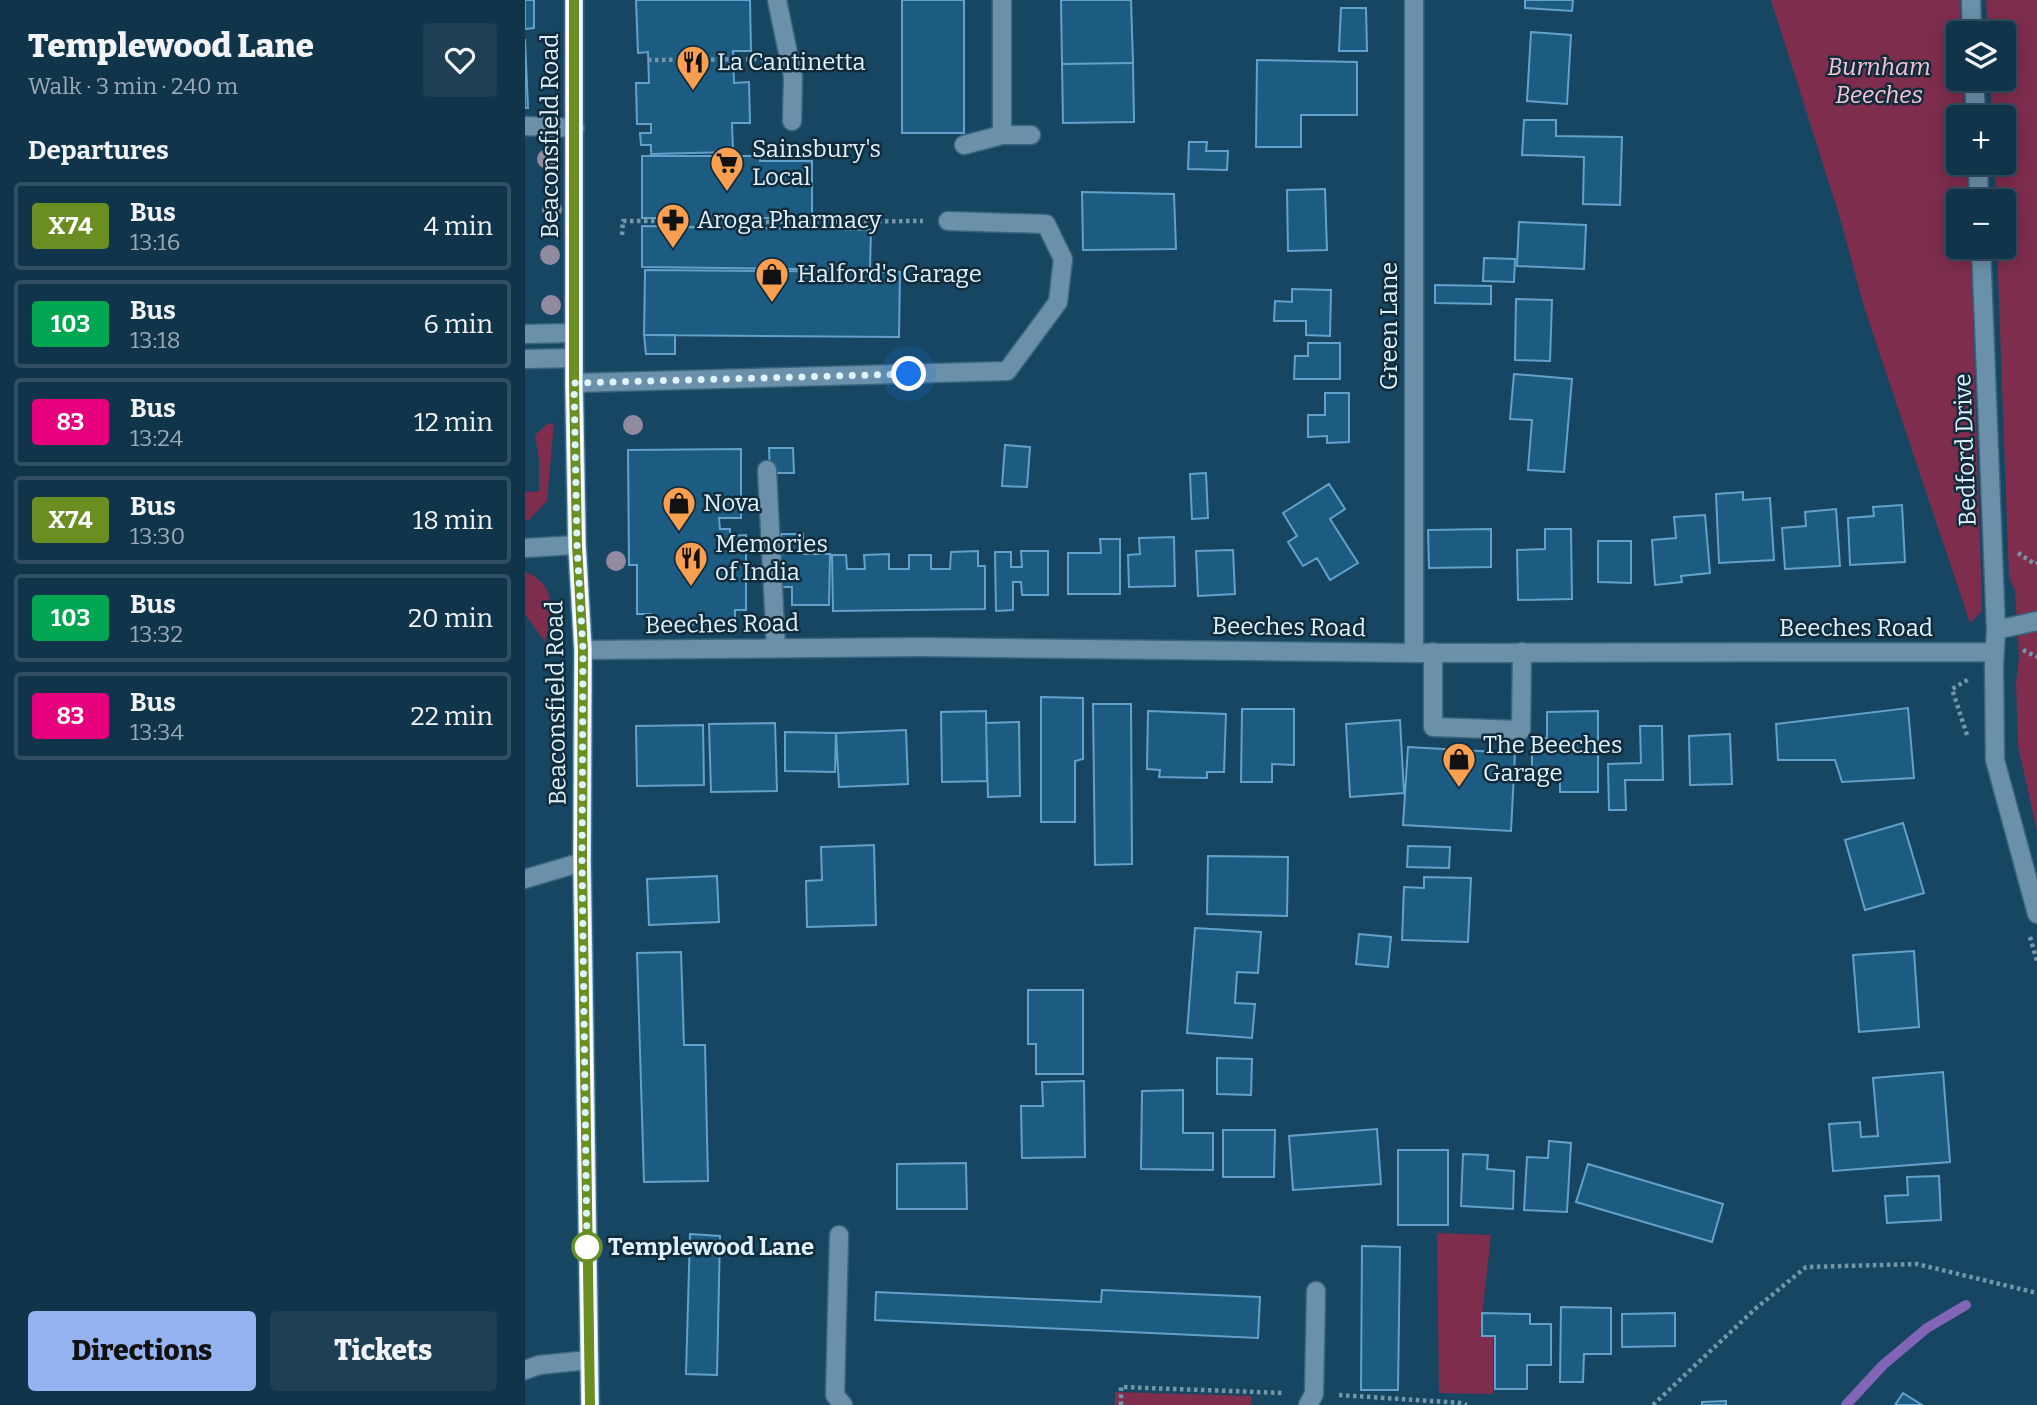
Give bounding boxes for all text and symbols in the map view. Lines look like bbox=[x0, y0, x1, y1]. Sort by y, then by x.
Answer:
map controls bbox=[1946, 21, 2016, 259]
button: layers bbox=[1946, 21, 2016, 91]
button: heart bbox=[423, 23, 497, 97]
text: Templewood Lane bbox=[28, 26, 314, 66]
street label: Beaconsfield Road bbox=[536, 33, 564, 239]
restaurant icon: La Cantinetta bbox=[674, 43, 712, 92]
place label: La Cantinetta bbox=[717, 48, 866, 76]
park label: Burnham Beeches bbox=[1827, 53, 1931, 109]
text: Walk · 3 min · 240 m bbox=[28, 72, 238, 100]
button: + bbox=[1946, 105, 2016, 175]
text: Departures bbox=[28, 135, 169, 166]
place label: Sainsbury's Local bbox=[752, 135, 881, 191]
supermarket icon: Sainsbury's Local bbox=[708, 144, 746, 193]
button: − bbox=[1946, 189, 2016, 259]
text: Bus bbox=[130, 197, 176, 228]
pharmacy icon: Aroga Pharmacy bbox=[654, 201, 692, 250]
place label: Aroga Pharmacy bbox=[697, 206, 882, 234]
text: 4 min bbox=[424, 211, 493, 242]
text: X74 bbox=[48, 212, 93, 240]
text: 13:16 bbox=[130, 228, 180, 256]
shop icon: Halford's Garage bbox=[753, 255, 791, 304]
place label: Halford's Garage bbox=[797, 260, 982, 288]
street label: Green Lane bbox=[1375, 262, 1403, 390]
text: Bus bbox=[130, 295, 176, 326]
text: 6 min bbox=[424, 309, 493, 340]
text: 103 bbox=[51, 310, 90, 338]
text: 13:18 bbox=[130, 326, 180, 354]
your location bbox=[891, 356, 926, 391]
street label: Bedford Drive bbox=[1948, 373, 1982, 527]
text: Bus bbox=[130, 393, 176, 424]
text: 12 min bbox=[414, 407, 493, 438]
text: 83 bbox=[57, 408, 84, 436]
text: 13:24 bbox=[130, 424, 183, 452]
shop icon: Nova bbox=[660, 484, 698, 533]
place label: Nova bbox=[703, 489, 760, 517]
text: Bus bbox=[130, 491, 176, 522]
text: 18 min bbox=[413, 505, 493, 536]
text: X74 bbox=[48, 506, 93, 534]
text: 13:30 bbox=[130, 522, 185, 550]
place label: Memories of India bbox=[715, 530, 828, 586]
restaurant icon: Memories of India bbox=[672, 539, 710, 588]
text: Bus bbox=[130, 589, 176, 620]
street label: Beaconsfield Road bbox=[540, 600, 572, 806]
text: 20 min bbox=[408, 603, 493, 634]
text: 103 bbox=[51, 604, 90, 632]
street label: Beeches Road bbox=[645, 609, 799, 639]
street label: Beeches Road bbox=[1212, 612, 1366, 642]
street label: Beeches Road bbox=[1779, 614, 1933, 642]
text: 13:32 bbox=[130, 620, 183, 648]
text: Bus bbox=[130, 687, 176, 718]
text: 22 min bbox=[411, 701, 493, 732]
text: 83 bbox=[57, 702, 84, 730]
text: 13:34 bbox=[130, 718, 184, 746]
place label: The Beeches Garage bbox=[1483, 731, 1622, 787]
shop icon: The Beeches Garage bbox=[1440, 740, 1478, 789]
marker: Templewood Lane bbox=[572, 1232, 602, 1262]
place label: Templewood Lane bbox=[608, 1233, 814, 1261]
button: Directions bbox=[28, 1311, 256, 1391]
button: Tickets bbox=[270, 1311, 497, 1391]

